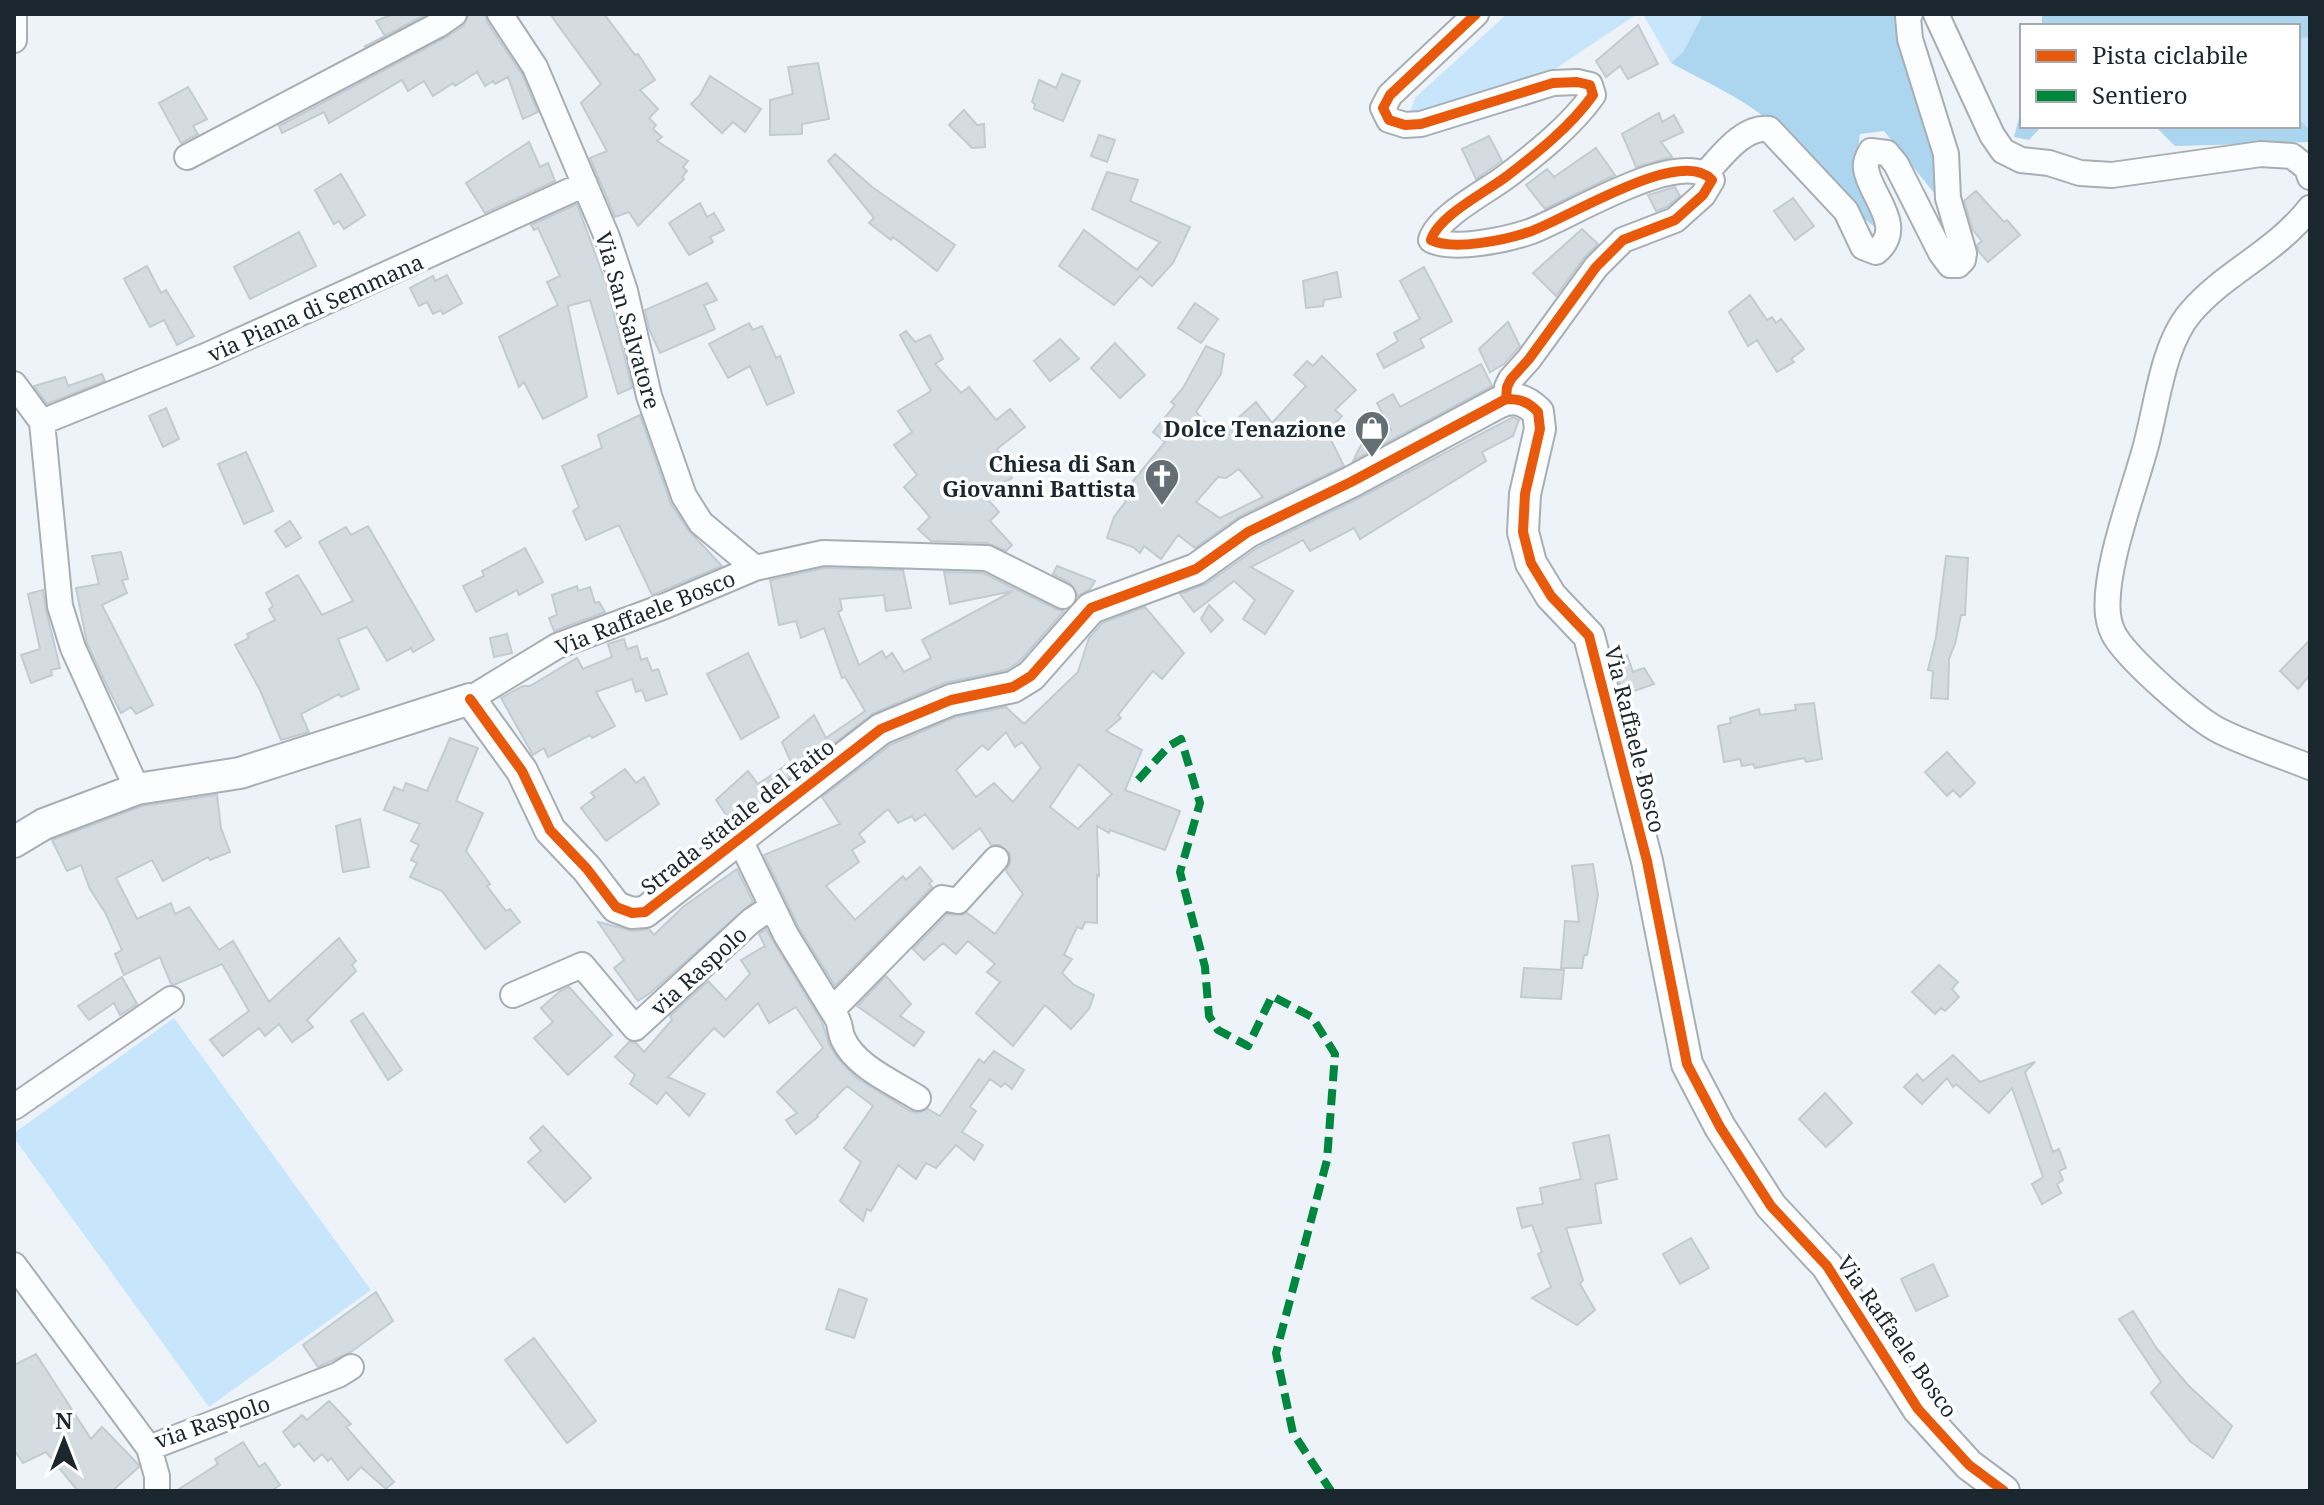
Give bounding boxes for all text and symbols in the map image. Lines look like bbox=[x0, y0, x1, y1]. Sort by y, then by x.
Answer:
legend bbox=[2020, 24, 2300, 128]
text: Pista ciclabile bbox=[2092, 38, 2248, 71]
text: Sentiero bbox=[2092, 78, 2188, 111]
street label: Via San Salvatore bbox=[589, 228, 669, 412]
street label: via Piana di Semmana bbox=[202, 246, 428, 368]
shop icon: Dolce Tenazione bbox=[1353, 409, 1391, 459]
place label: Dolce Tenazione bbox=[1164, 413, 1346, 443]
place label: Chiesa di San Giovanni Battista bbox=[942, 448, 1136, 503]
church icon: Chiesa di San Giovanni Battista bbox=[1143, 457, 1181, 507]
street label: Via Raffaele Bosco bbox=[551, 562, 739, 662]
street label: Via Raffaele Bosco bbox=[1598, 643, 1674, 835]
street label: Strada statale del Faito bbox=[634, 731, 840, 901]
street label: via Raspolo bbox=[643, 919, 753, 1021]
street label: Via Raffaele Bosco bbox=[1831, 1249, 1965, 1423]
street label: via Raspolo bbox=[150, 1387, 274, 1455]
north arrow bbox=[24, 1401, 104, 1481]
text: N bbox=[55, 1405, 73, 1435]

